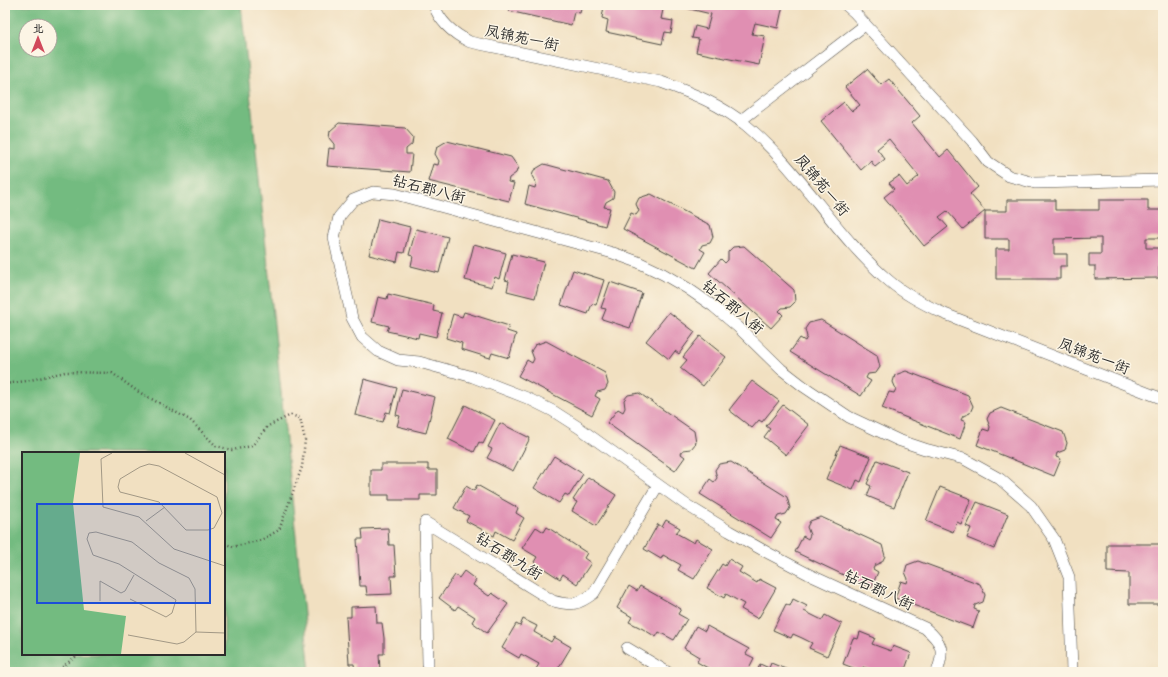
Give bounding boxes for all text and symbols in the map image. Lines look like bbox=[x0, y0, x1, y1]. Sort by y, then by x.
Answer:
north arrow bbox=[18, 18, 58, 58]
street label: 凤锦苑一街 bbox=[483, 19, 561, 56]
text: 北 bbox=[33, 21, 44, 35]
street label: 凤锦苑一街 bbox=[790, 149, 855, 220]
street label: 钻石郡八街 bbox=[390, 169, 468, 208]
street label: 钻石郡八街 bbox=[698, 274, 769, 339]
street label: 凤锦苑一街 bbox=[1055, 332, 1133, 379]
inset map bbox=[22, 452, 225, 655]
street label: 钻石郡九街 bbox=[472, 527, 547, 584]
street label: 钻石郡八街 bbox=[841, 564, 918, 615]

